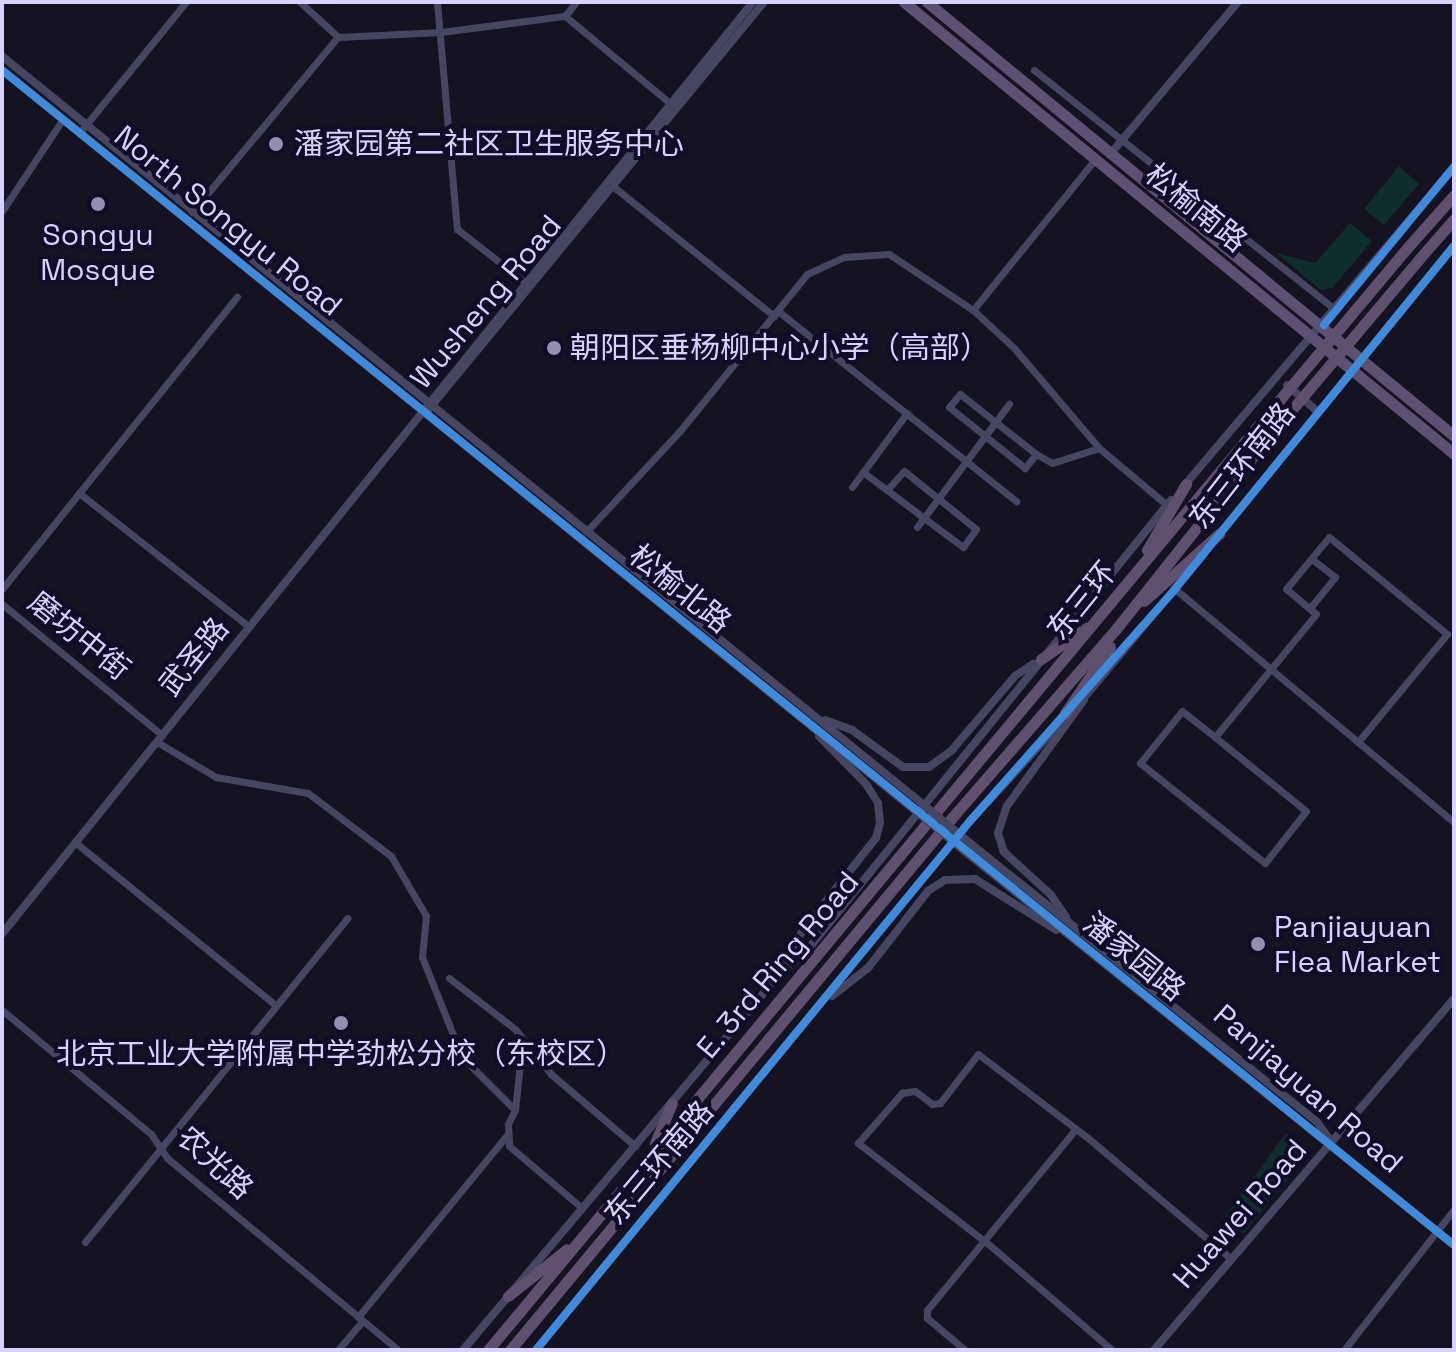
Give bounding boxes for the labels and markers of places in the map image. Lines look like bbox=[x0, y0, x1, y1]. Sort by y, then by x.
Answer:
place label: 潘家园第二社区卫生服务中心 bbox=[294, 126, 684, 162]
marker: 潘家园第二社区卫生服务中心 bbox=[265, 133, 287, 155]
marker: Songyu Mosque bbox=[89, 195, 107, 213]
place label: Songyu Mosque bbox=[40, 217, 156, 288]
place label: 朝阳区垂杨柳中心小学（高部） bbox=[570, 330, 990, 366]
marker: 朝阳区垂杨柳中心小学（高部） bbox=[545, 339, 563, 357]
place label: Panjiayuan Flea Market bbox=[1274, 909, 1441, 980]
marker: Panjiayuan Flea Market bbox=[1249, 935, 1267, 953]
marker: 北京工业大学附属中学劲松分校（东校区） bbox=[332, 1014, 350, 1032]
place label: 北京工业大学附属中学劲松分校（东校区） bbox=[56, 1036, 626, 1072]

